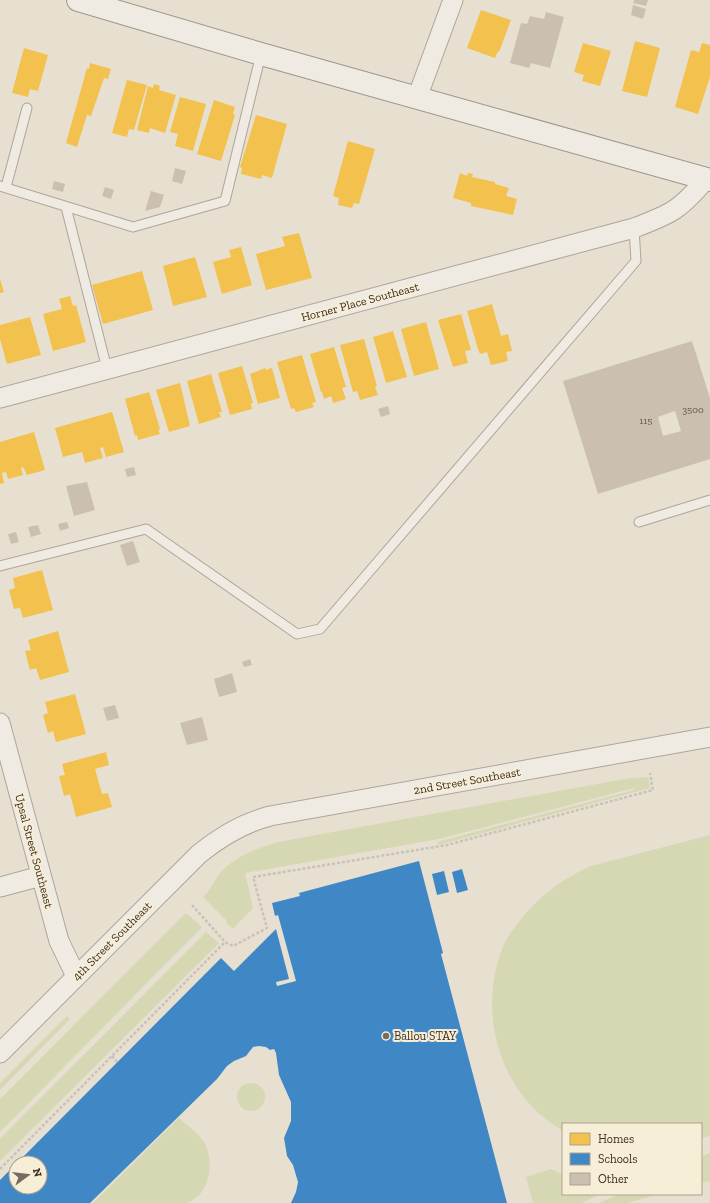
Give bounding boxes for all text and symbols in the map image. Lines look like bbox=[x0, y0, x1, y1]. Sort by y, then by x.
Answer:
street label: Horner Place Southeast bbox=[300, 279, 421, 324]
house number: 3500 bbox=[682, 404, 704, 416]
house number: 115 bbox=[640, 415, 652, 427]
street label: 2nd Street Southeast bbox=[412, 765, 522, 797]
street label: Upsal Street Southeast bbox=[12, 792, 56, 910]
street label: 4th Street Southeast bbox=[70, 898, 155, 983]
place label: Ballou STAY bbox=[394, 1029, 457, 1043]
marker: Ballou STAY bbox=[381, 1031, 391, 1041]
legend bbox=[562, 1123, 702, 1195]
text: Homes bbox=[598, 1132, 634, 1146]
text: Schools bbox=[598, 1152, 637, 1166]
north arrow bbox=[8, 1155, 48, 1195]
text: N bbox=[30, 1167, 45, 1179]
text: Other bbox=[598, 1172, 629, 1186]

